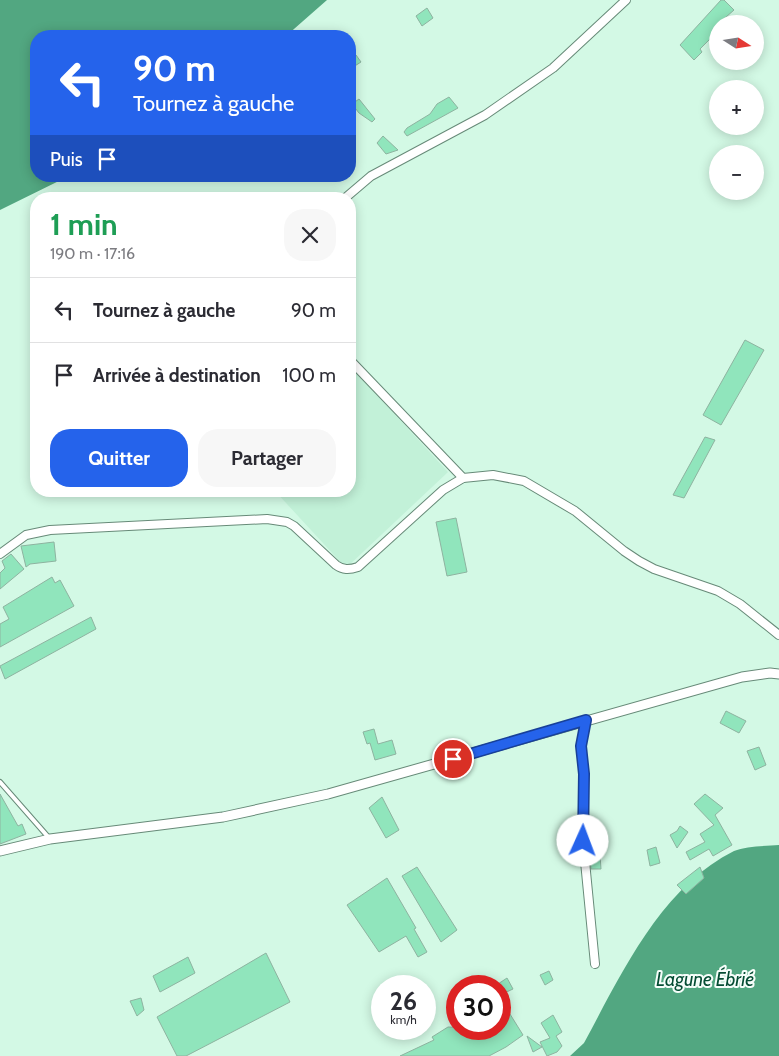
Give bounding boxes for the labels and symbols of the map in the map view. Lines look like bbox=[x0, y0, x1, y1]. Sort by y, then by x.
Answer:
north arrow bbox=[709, 15, 764, 70]
pin bbox=[432, 738, 474, 780]
position arrow bbox=[556, 814, 608, 866]
water label: Lagune Ébrié bbox=[656, 966, 754, 991]
speed limit sign: 30 bbox=[446, 975, 511, 1040]

